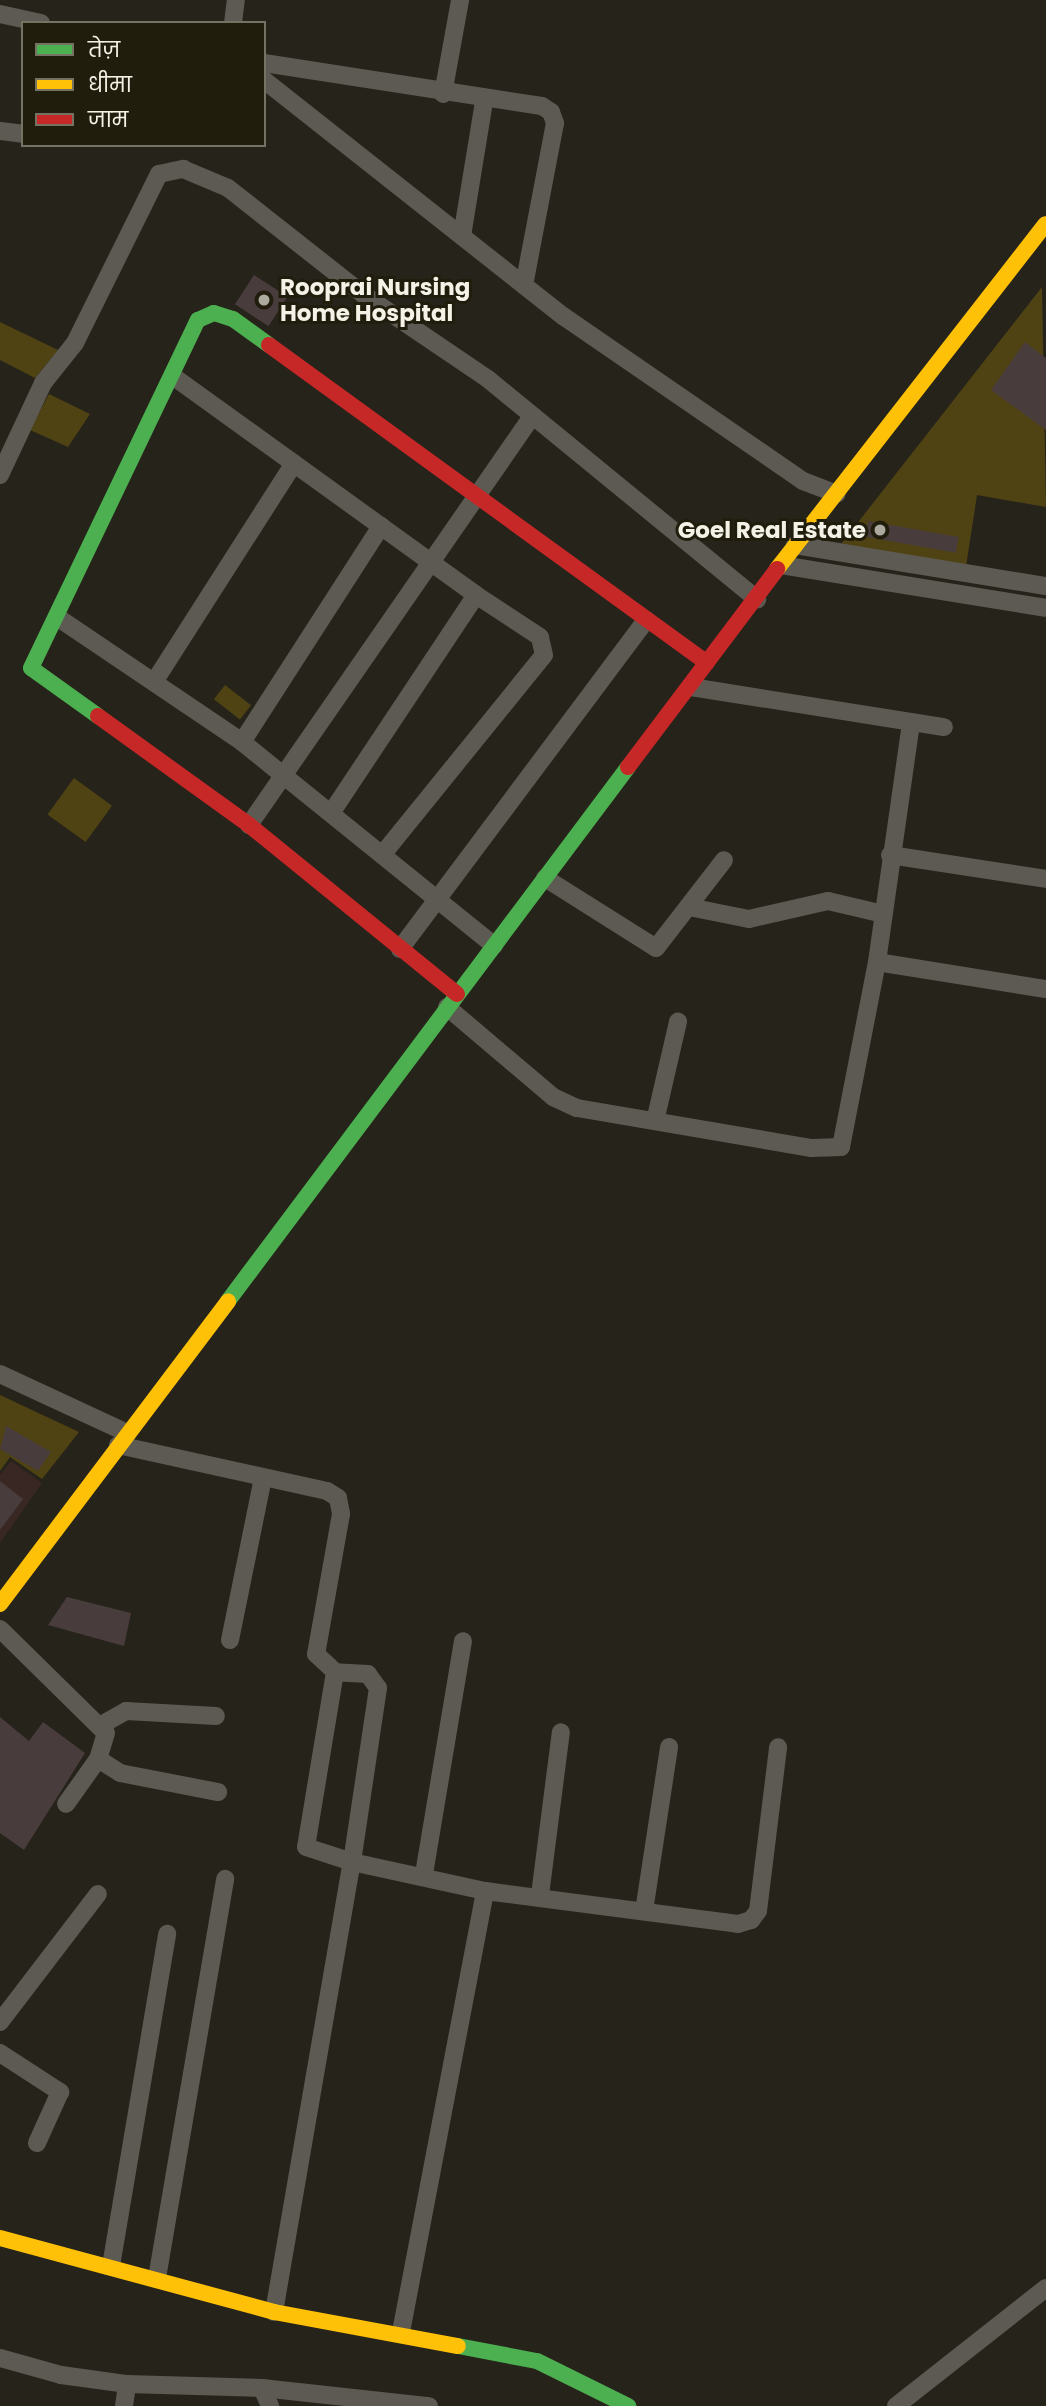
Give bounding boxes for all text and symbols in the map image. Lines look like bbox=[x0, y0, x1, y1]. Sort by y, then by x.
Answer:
legend bbox=[21, 21, 266, 147]
text: तेज़ bbox=[88, 35, 120, 64]
text: धीमा bbox=[88, 70, 132, 99]
text: जाम bbox=[88, 105, 128, 134]
place label: Rooprai Nursing Home Hospital bbox=[280, 273, 470, 327]
marker: Rooprai Nursing Home Hospital bbox=[254, 290, 274, 310]
place label: Goel Real Estate bbox=[678, 516, 866, 544]
marker: Goel Real Estate bbox=[872, 522, 888, 538]

